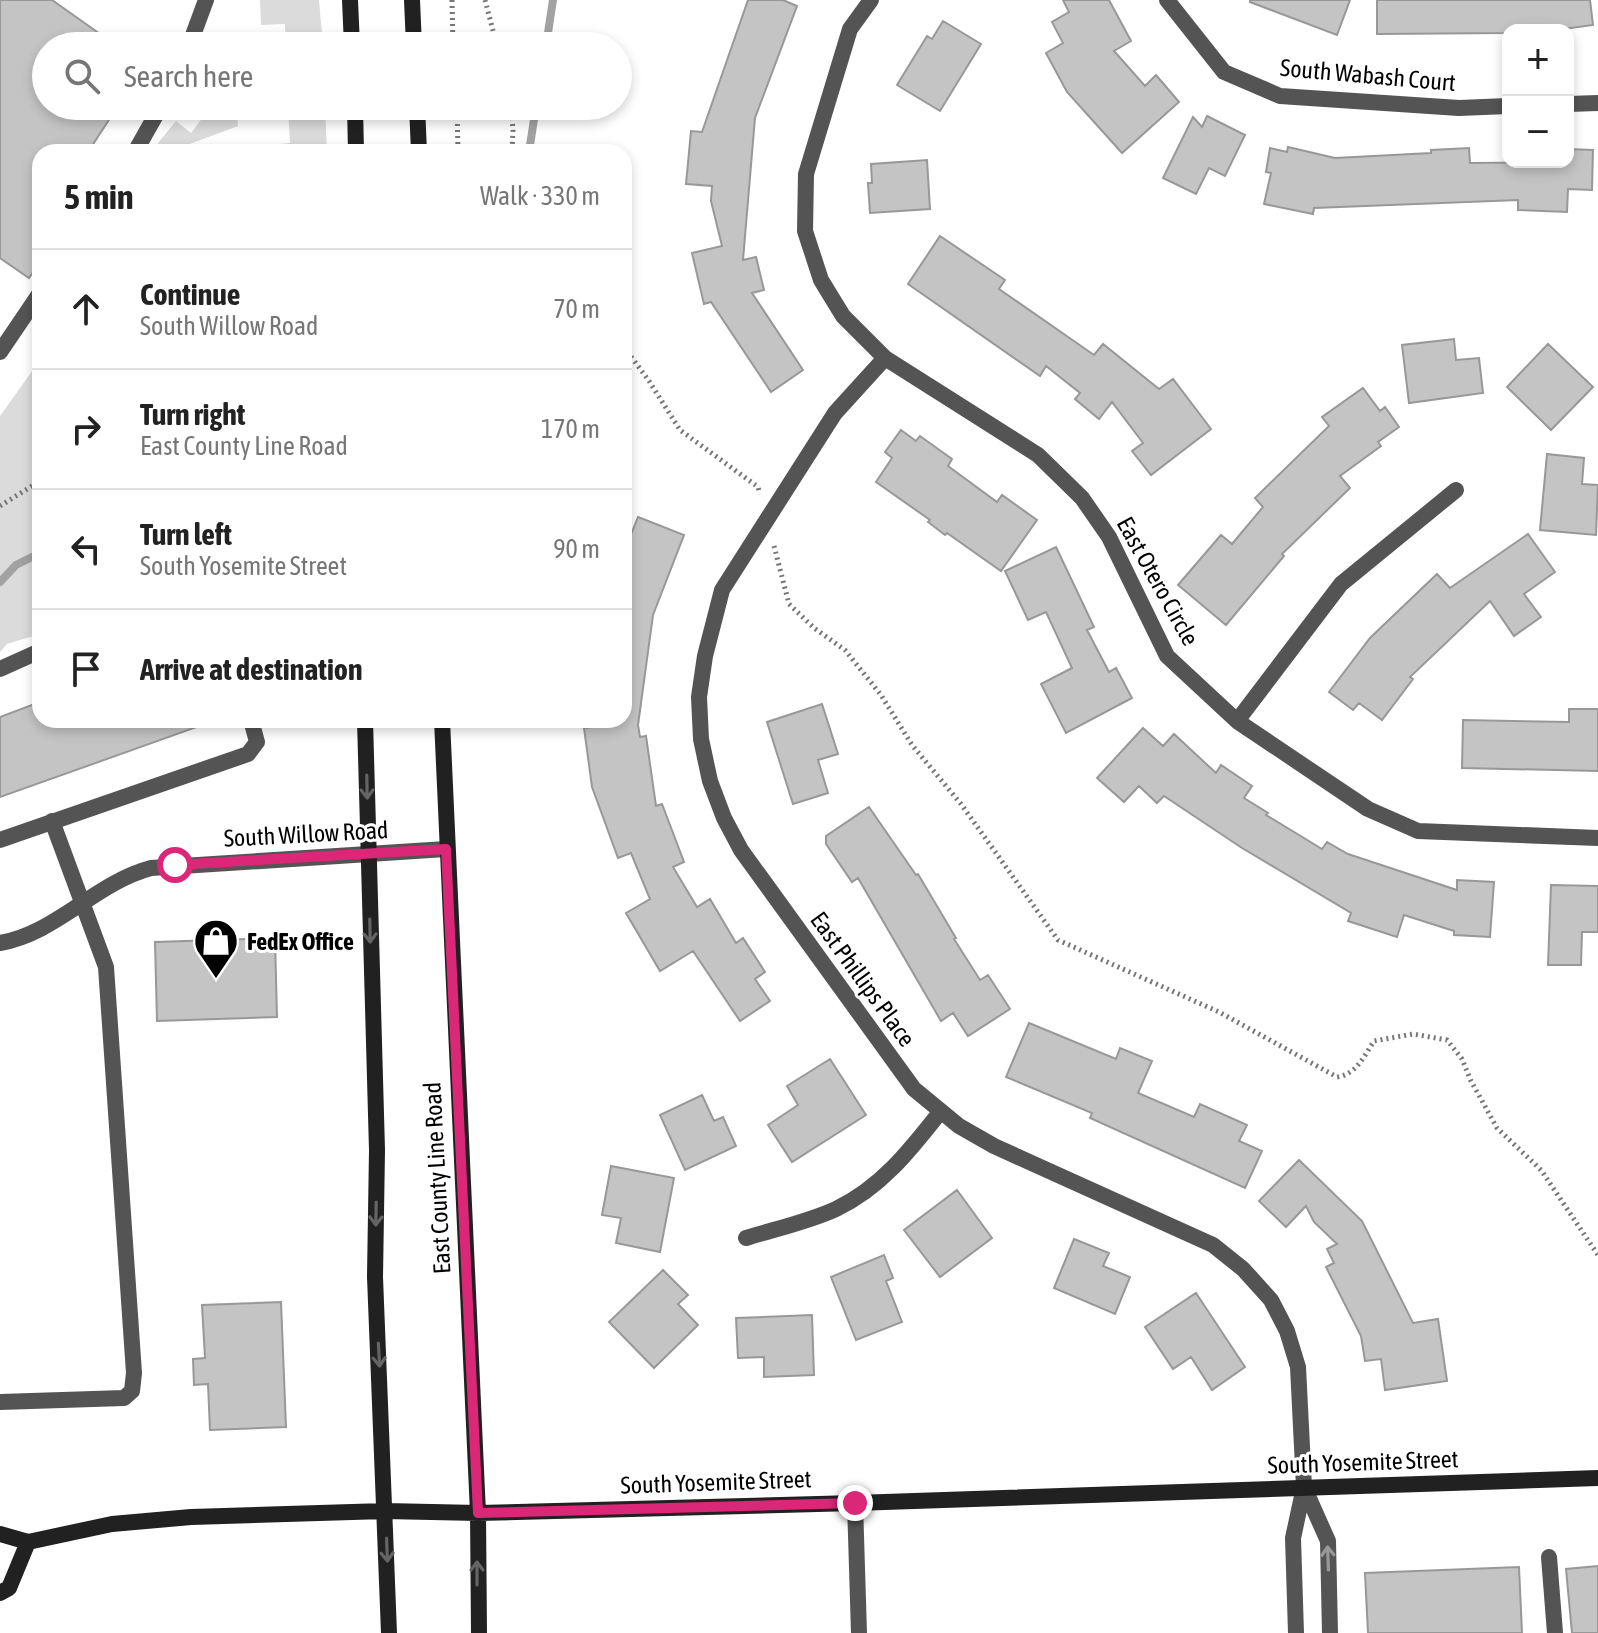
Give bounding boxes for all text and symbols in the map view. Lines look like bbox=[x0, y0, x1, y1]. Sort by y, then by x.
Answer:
map controls bbox=[1502, 24, 1574, 168]
button: + bbox=[1502, 24, 1574, 96]
search box bbox=[32, 32, 632, 120]
icon: search bbox=[60, 54, 104, 98]
street label: South Wabash Court bbox=[1279, 54, 1457, 96]
text: Search here bbox=[124, 59, 253, 93]
button: − bbox=[1502, 96, 1574, 168]
text: 5 min bbox=[64, 177, 133, 216]
text: Walk · 330 m bbox=[480, 181, 600, 211]
text: Continue bbox=[140, 277, 240, 311]
icon: ahead bbox=[64, 287, 108, 331]
text: 70 m bbox=[553, 294, 600, 324]
text: South Willow Road bbox=[140, 311, 318, 341]
text: Turn right bbox=[140, 397, 246, 431]
icon: right bbox=[64, 407, 108, 451]
text: 170 m bbox=[541, 414, 600, 444]
text: East County Line Road bbox=[140, 431, 348, 461]
street label: East Otero Circle bbox=[1112, 512, 1204, 650]
text: Turn left bbox=[140, 517, 232, 551]
icon: left bbox=[64, 527, 108, 571]
text: 90 m bbox=[553, 534, 600, 564]
text: South Yosemite Street bbox=[140, 551, 347, 581]
icon: arrive bbox=[64, 647, 108, 691]
text: Arrive at destination bbox=[140, 652, 362, 686]
one-way arrow bbox=[359, 773, 375, 800]
street label: South Willow Road bbox=[223, 816, 389, 852]
route start bbox=[157, 847, 193, 883]
street label: East Phillips Place bbox=[805, 907, 921, 1051]
shop icon: FedEx Office bbox=[192, 917, 240, 980]
one-way arrow bbox=[363, 917, 378, 944]
place label: FedEx Office bbox=[247, 928, 354, 955]
street label: East County Line Road bbox=[418, 1081, 456, 1275]
one-way arrow bbox=[368, 1200, 384, 1227]
one-way arrow bbox=[371, 1341, 386, 1368]
street label: South Yosemite Street bbox=[1267, 1445, 1459, 1479]
street label: South Yosemite Street bbox=[620, 1465, 812, 1499]
route end bbox=[837, 1485, 873, 1521]
one-way arrow bbox=[379, 1536, 394, 1563]
one-way arrow bbox=[1321, 1545, 1336, 1572]
one-way arrow bbox=[470, 1560, 485, 1587]

